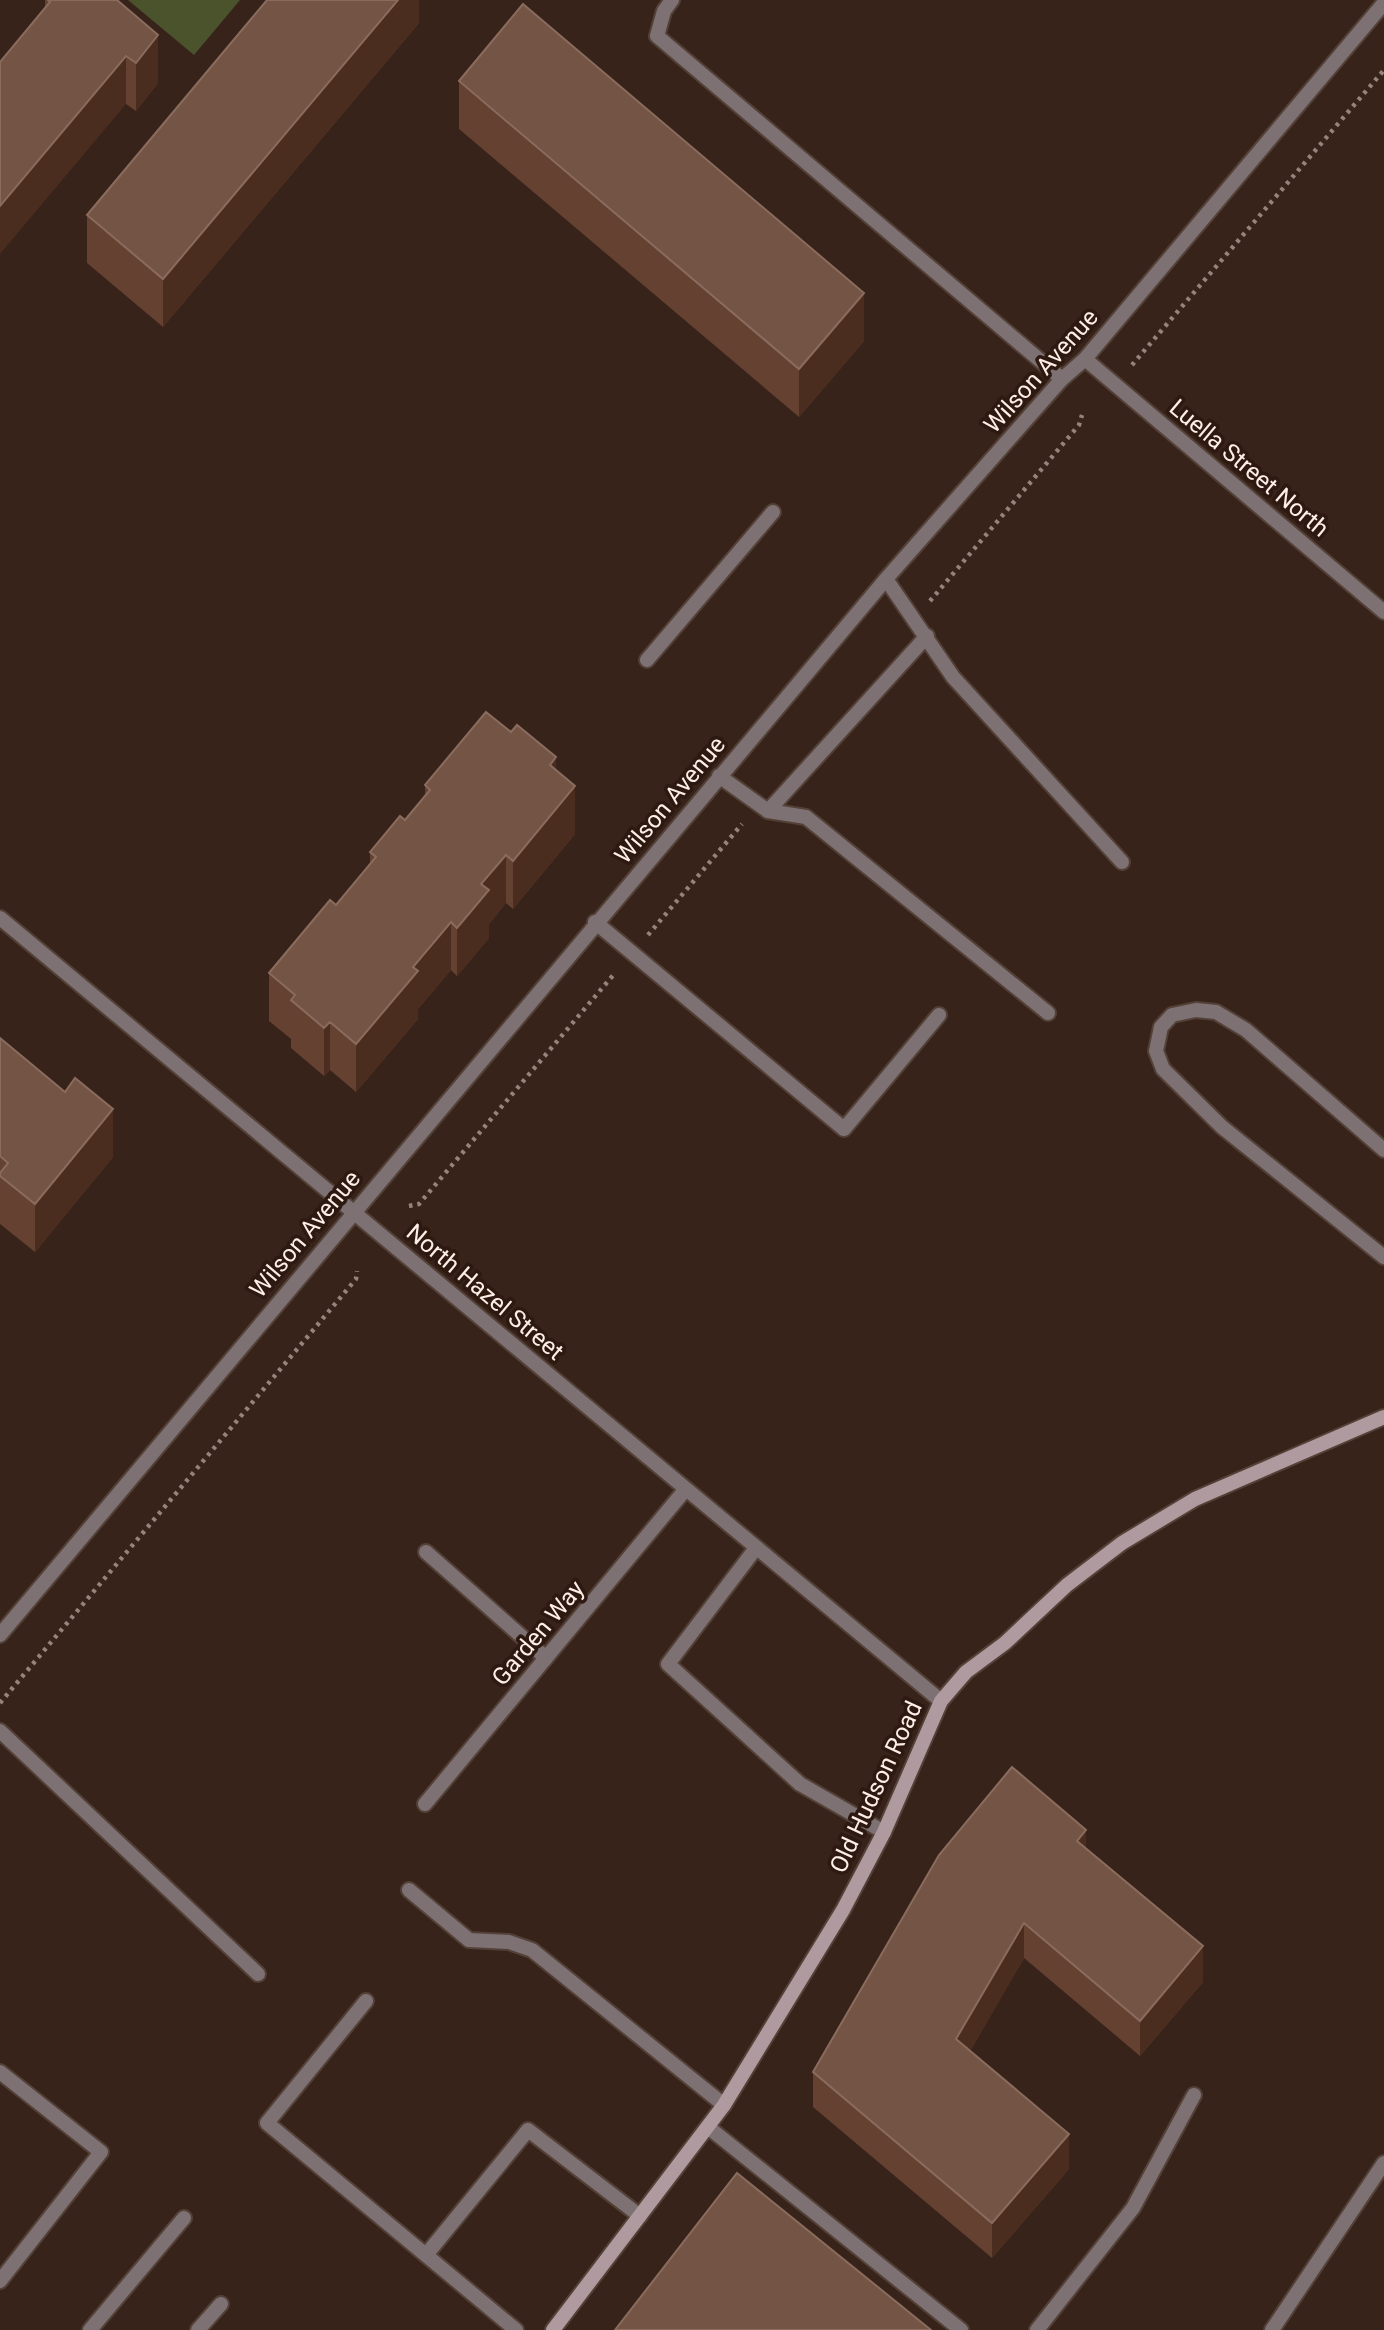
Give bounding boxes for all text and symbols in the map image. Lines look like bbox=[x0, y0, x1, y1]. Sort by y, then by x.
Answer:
street label: Wilson Avenue bbox=[978, 303, 1104, 439]
street label: Luella Street North bbox=[1164, 393, 1334, 543]
street label: Wilson Avenue bbox=[609, 731, 731, 869]
street label: Wilson Avenue bbox=[244, 1165, 366, 1303]
street label: North Hazel Street bbox=[401, 1218, 569, 1366]
street label: Garden Way bbox=[486, 1575, 590, 1691]
street label: Old Hudson Road bbox=[824, 1697, 928, 1877]

